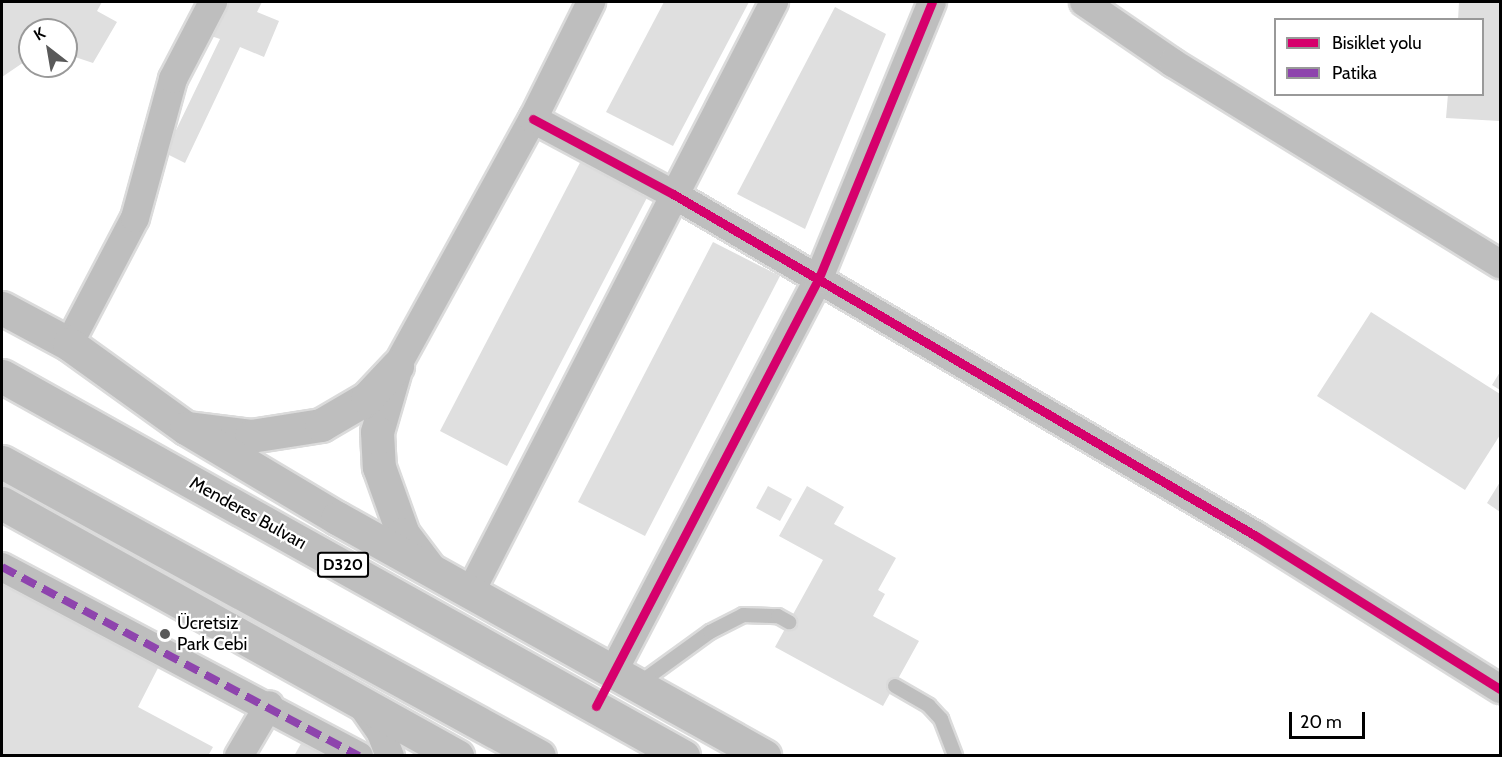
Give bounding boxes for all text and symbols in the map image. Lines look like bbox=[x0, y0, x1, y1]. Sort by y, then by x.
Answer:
north arrow bbox=[18, 18, 78, 78]
legend bbox=[1274, 18, 1484, 96]
text: K bbox=[30, 23, 49, 45]
text: Bisiklet yolu bbox=[1332, 32, 1422, 54]
text: Patika bbox=[1332, 62, 1377, 84]
street label: Menderes Bulvarı bbox=[186, 472, 310, 554]
road number: D320 bbox=[316, 552, 370, 578]
place label: Ücretsiz Park Cebi bbox=[177, 613, 247, 656]
marker: Ücretsiz Park Cebi bbox=[158, 627, 172, 641]
scale bar bbox=[1292, 700, 1368, 738]
text: 20 m bbox=[1300, 711, 1342, 733]

